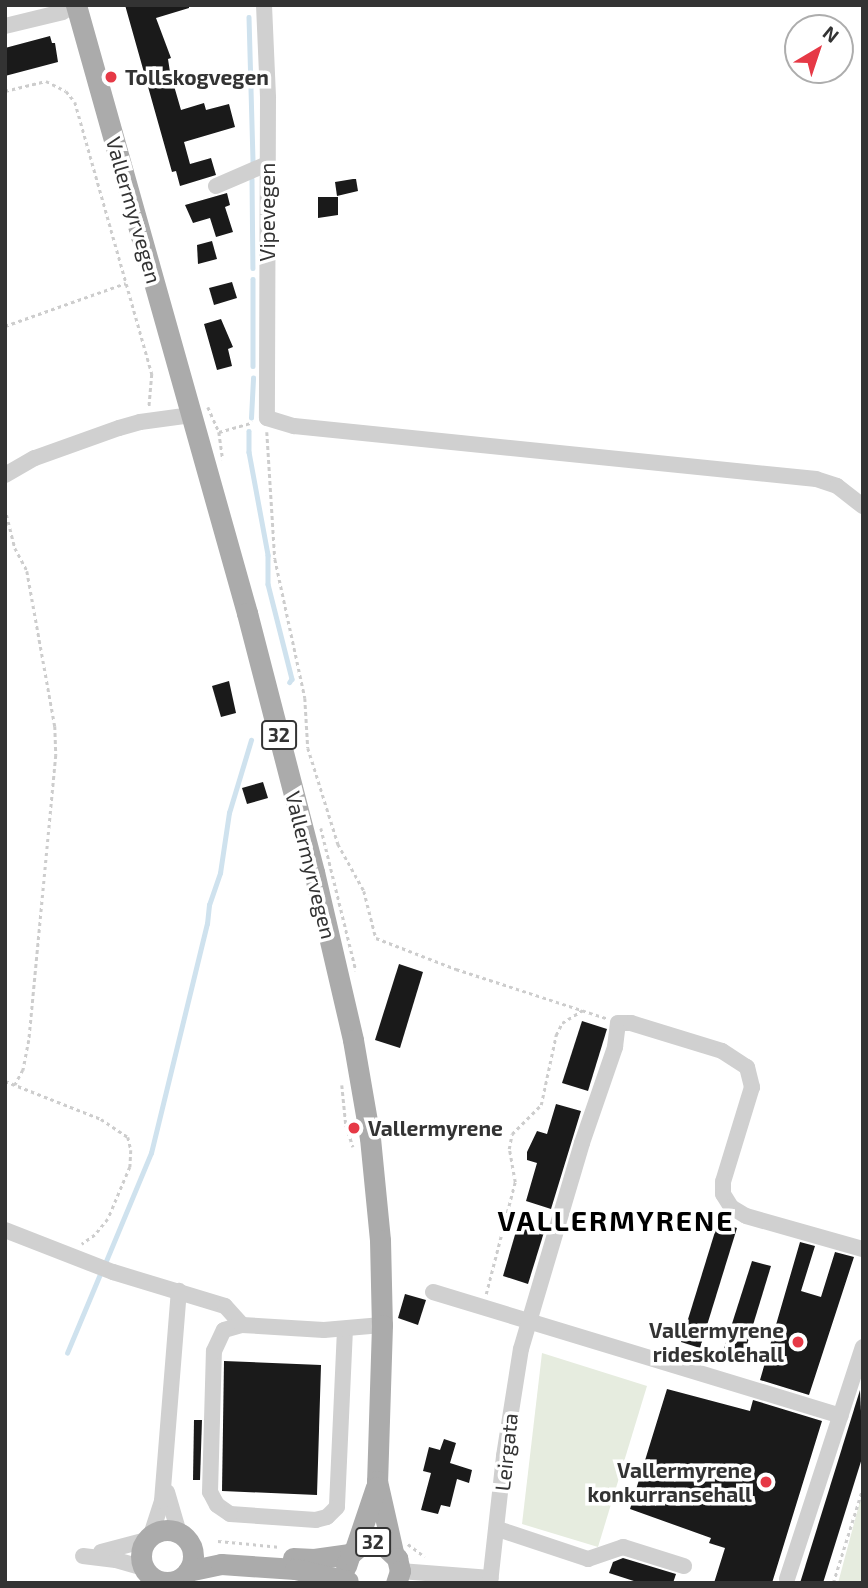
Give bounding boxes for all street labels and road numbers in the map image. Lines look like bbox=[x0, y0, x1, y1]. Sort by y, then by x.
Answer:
street label: Vallermyrvegen bbox=[101, 134, 167, 286]
street label: Vipevegen bbox=[254, 163, 280, 261]
road number: 32 bbox=[260, 720, 298, 750]
street label: Vallermyrvegen bbox=[280, 789, 342, 941]
street label: Leirgata bbox=[489, 1412, 523, 1492]
road number: 32 bbox=[354, 1526, 392, 1558]

